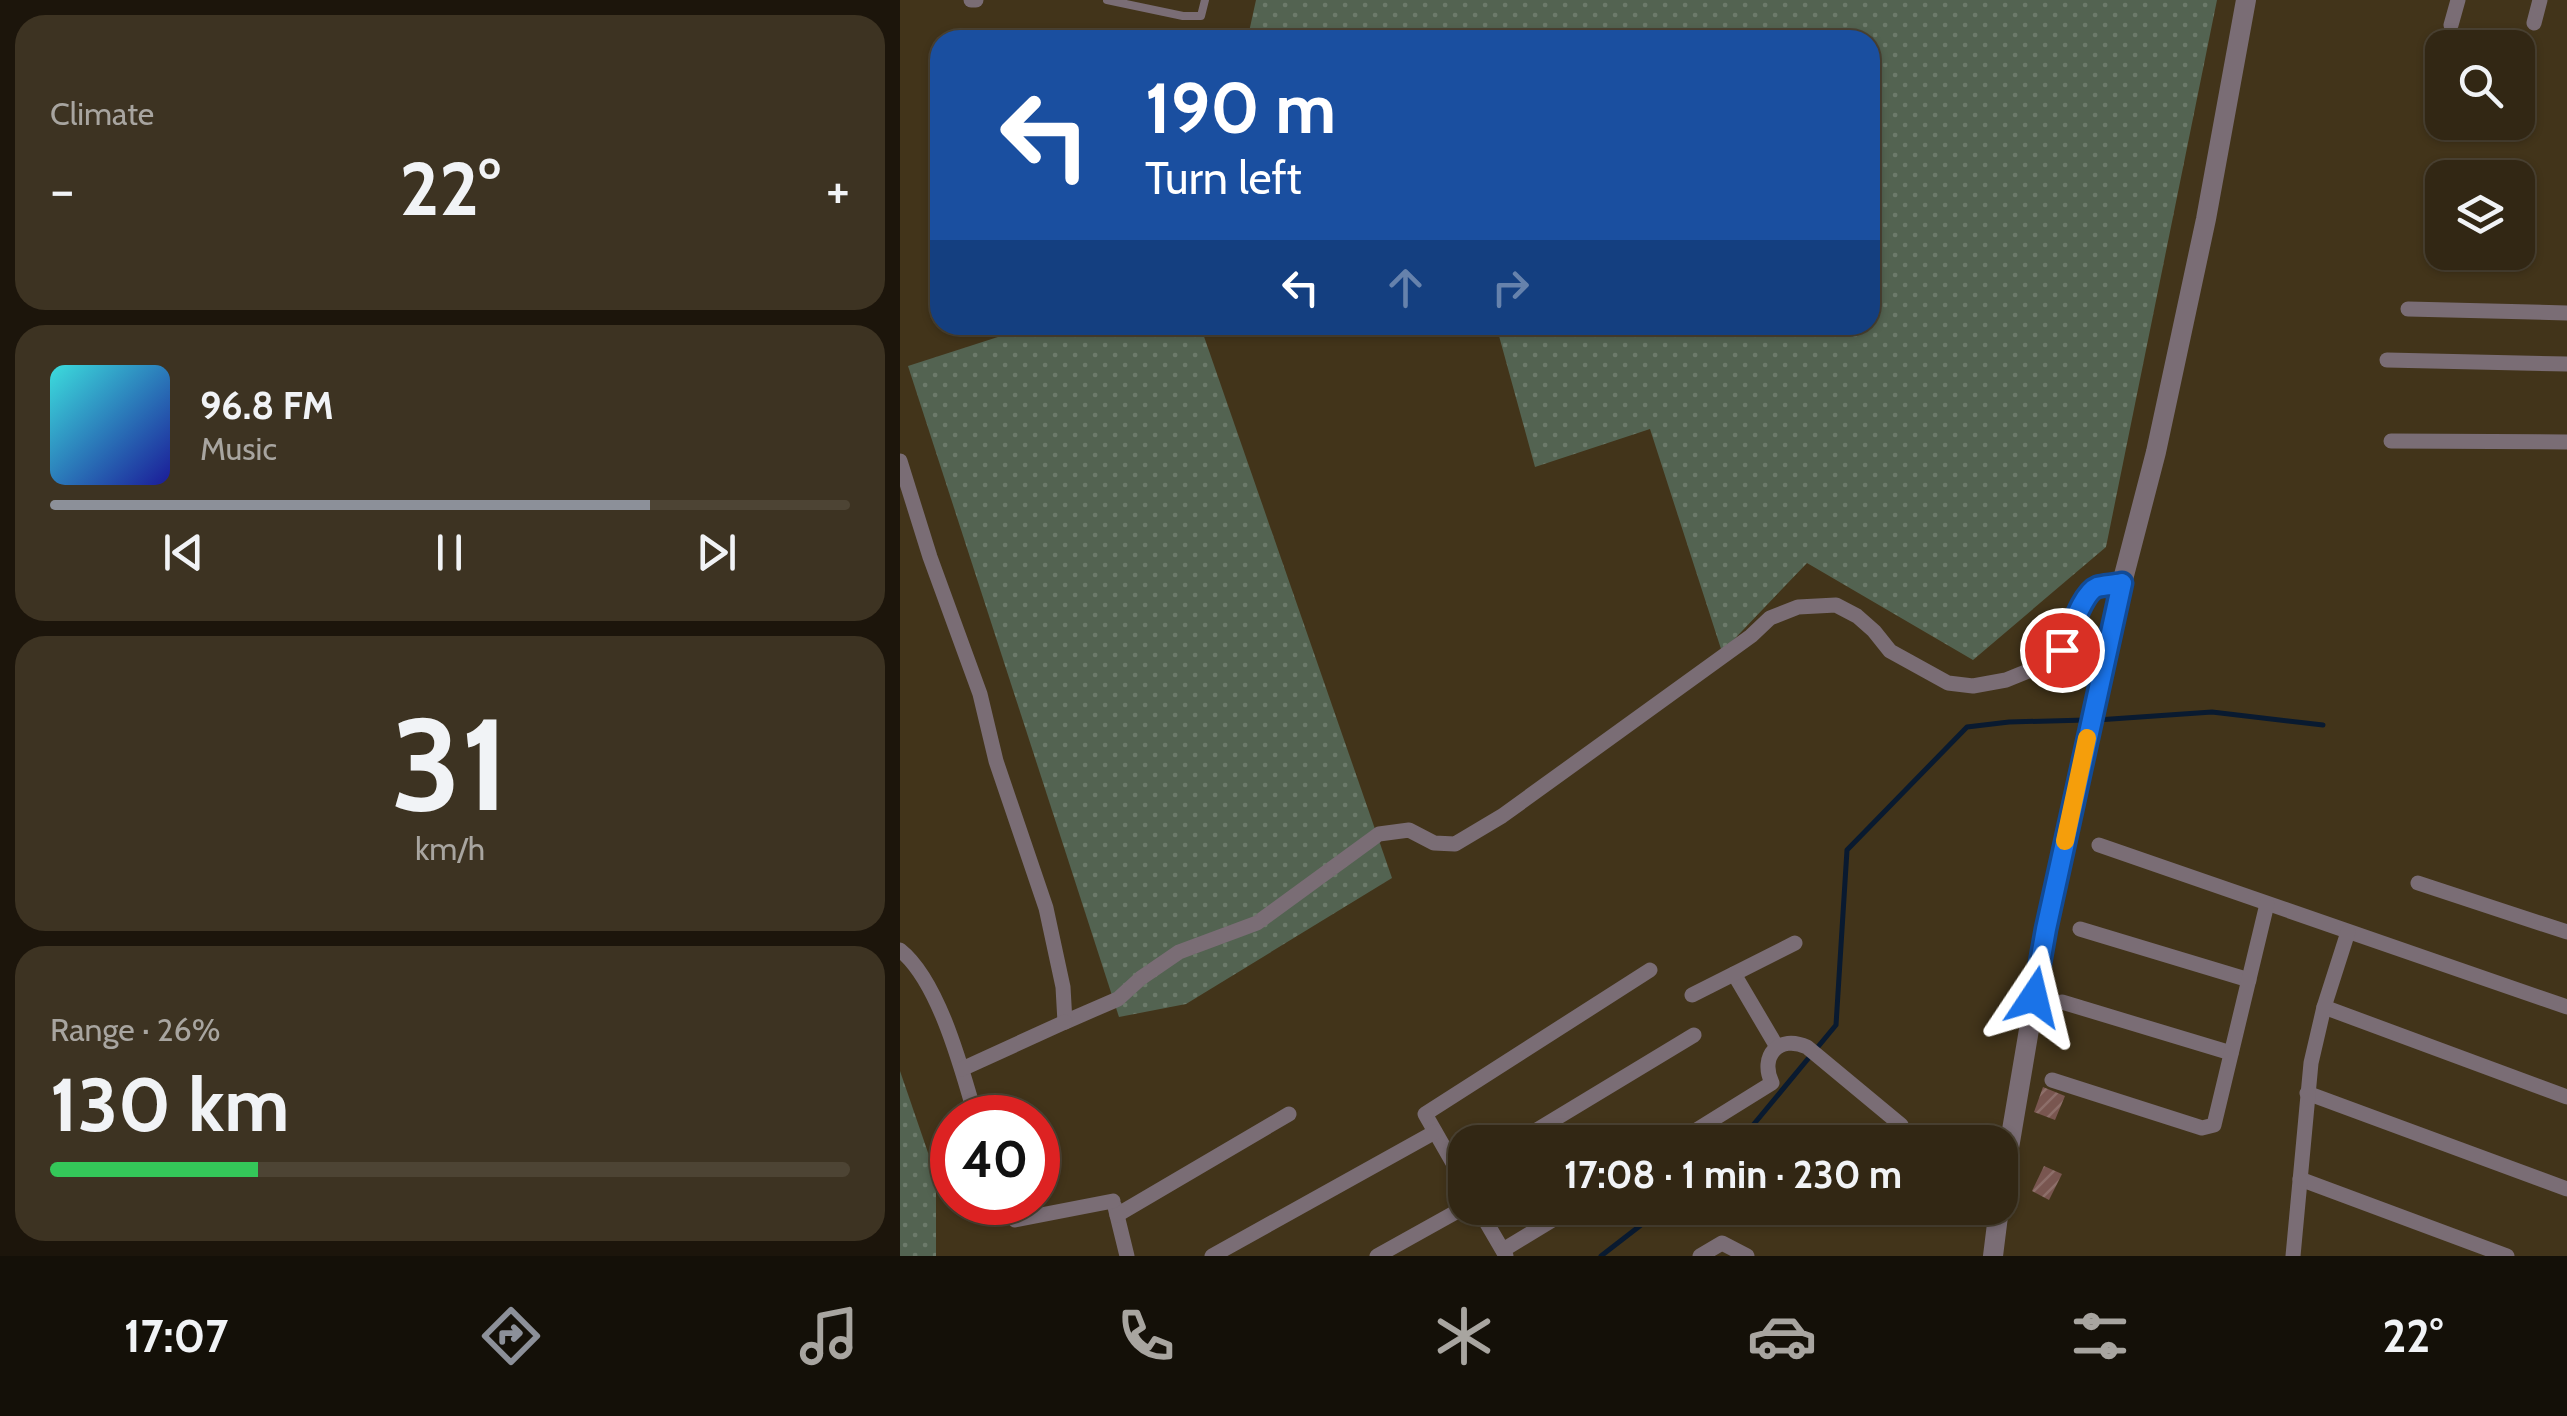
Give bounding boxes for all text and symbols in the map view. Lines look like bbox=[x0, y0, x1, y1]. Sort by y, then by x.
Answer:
map controls bbox=[2425, 30, 2535, 270]
button: search bbox=[2425, 30, 2535, 140]
text: 190 m bbox=[1145, 65, 1336, 151]
icon: left bbox=[980, 70, 1110, 200]
text: Climate bbox=[50, 94, 154, 133]
text: 22° bbox=[399, 143, 501, 234]
text: Turn left bbox=[1145, 151, 1302, 205]
text: − bbox=[50, 156, 74, 223]
text: + bbox=[826, 156, 850, 223]
button: layers bbox=[2425, 160, 2535, 270]
icon: left bbox=[1273, 260, 1328, 315]
icon: ahead bbox=[1378, 260, 1433, 315]
icon: right bbox=[1483, 260, 1538, 315]
text: 96.8 FM bbox=[200, 382, 334, 429]
text: Music bbox=[200, 429, 277, 468]
icon: previous bbox=[156, 525, 211, 580]
icon: pause bbox=[422, 525, 477, 580]
icon: next bbox=[689, 525, 744, 580]
pin bbox=[2020, 608, 2105, 693]
icon: arrive bbox=[2035, 623, 2090, 678]
text: 31 bbox=[391, 685, 509, 843]
text: km/h bbox=[415, 829, 485, 868]
position arrow bbox=[1982, 945, 2086, 1049]
text: Range · 26% bbox=[50, 1010, 220, 1049]
text: 130 km bbox=[50, 1059, 289, 1150]
speed limit sign: 40 bbox=[930, 1095, 1060, 1225]
text: 17:08 · 1 min · 230 m bbox=[1564, 1151, 1902, 1198]
icon: directions bbox=[476, 1301, 546, 1371]
icon: music bbox=[794, 1301, 864, 1371]
icon: phone bbox=[1111, 1301, 1181, 1371]
icon: climate bbox=[1429, 1301, 1499, 1371]
icon: car bbox=[1747, 1301, 1817, 1371]
icon: filters bbox=[2065, 1301, 2135, 1371]
text: 17:07 bbox=[124, 1309, 228, 1363]
text: 22° bbox=[2382, 1309, 2443, 1363]

